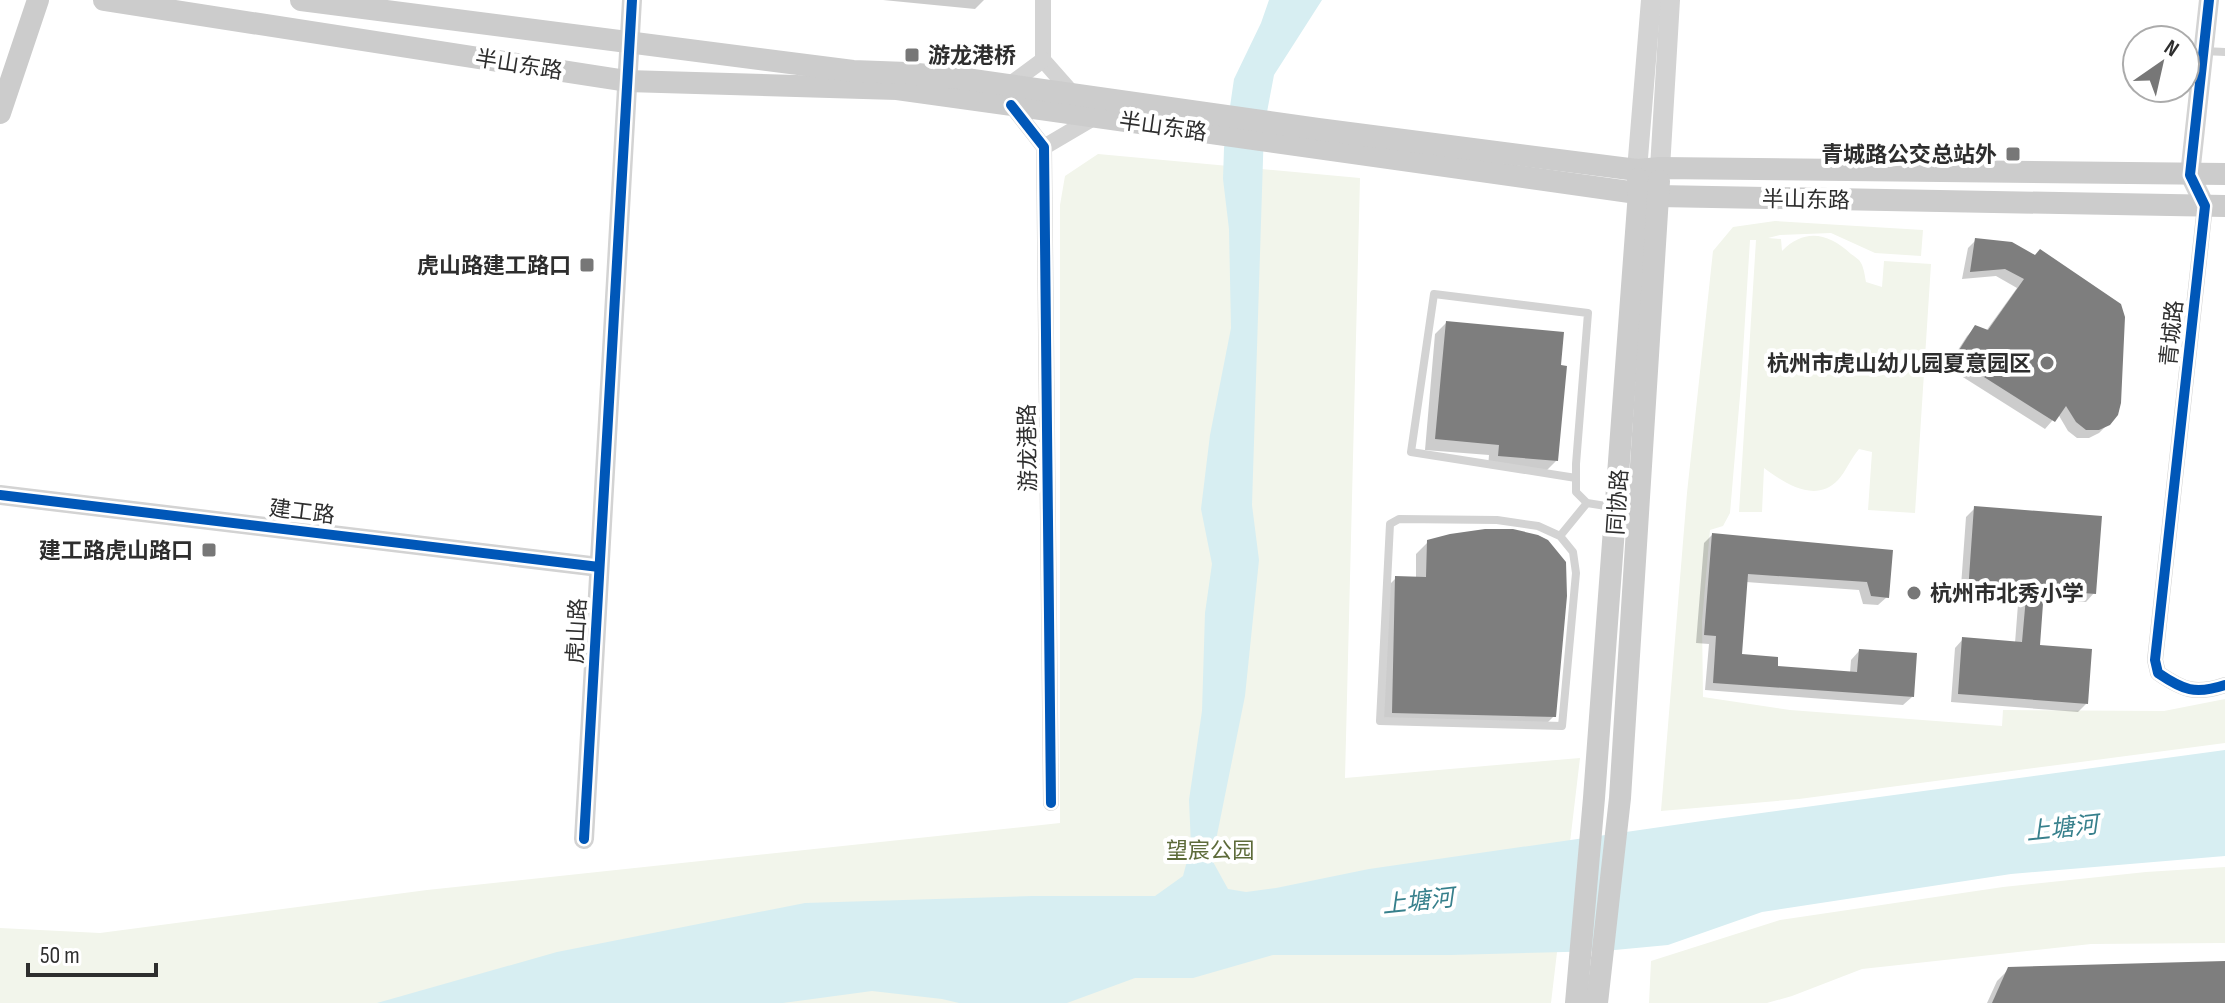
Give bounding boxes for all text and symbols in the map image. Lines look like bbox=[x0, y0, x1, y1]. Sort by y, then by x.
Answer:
north arrow bbox=[2121, 24, 2201, 104]
text: N bbox=[2159, 34, 2184, 63]
place label: 游龙港桥 bbox=[928, 43, 1016, 70]
street label: 半山东路 bbox=[473, 45, 564, 86]
marker: 游龙港桥 bbox=[903, 46, 921, 64]
street label: 半山东路 bbox=[1117, 108, 1208, 147]
place label: 青城路公交总站外 bbox=[1821, 142, 1997, 169]
marker: 青城路公交总站外 bbox=[2004, 145, 2022, 163]
street label: 半山东路 bbox=[1762, 186, 1850, 215]
place label: 虎山路建工路口 bbox=[417, 253, 571, 280]
marker: 虎山路建工路口 bbox=[578, 256, 596, 274]
street label: 青城路 bbox=[2156, 299, 2189, 367]
place label: 杭州市虎山幼儿园夏意园区 bbox=[1767, 351, 2031, 378]
marker: 杭州市虎山幼儿园夏意园区 bbox=[2038, 354, 2056, 372]
street label: 游龙港路 bbox=[1014, 404, 1043, 492]
street label: 同协路 bbox=[1603, 468, 1634, 536]
street label: 建工路 bbox=[267, 495, 336, 530]
place label: 建工路虎山路口 bbox=[39, 538, 193, 565]
marker: 建工路虎山路口 bbox=[200, 541, 218, 559]
place label: 杭州市北秀小学 bbox=[1930, 581, 2084, 608]
marker: 杭州市北秀小学 bbox=[1905, 584, 1923, 602]
street label: 虎山路 bbox=[562, 597, 593, 665]
water label: 上塘河 bbox=[2025, 810, 2103, 847]
park label: 望宸公园 bbox=[1166, 838, 1254, 865]
water label: 上塘河 bbox=[1381, 883, 1459, 920]
scale bar bbox=[28, 927, 156, 977]
text: 50 m bbox=[40, 941, 80, 970]

